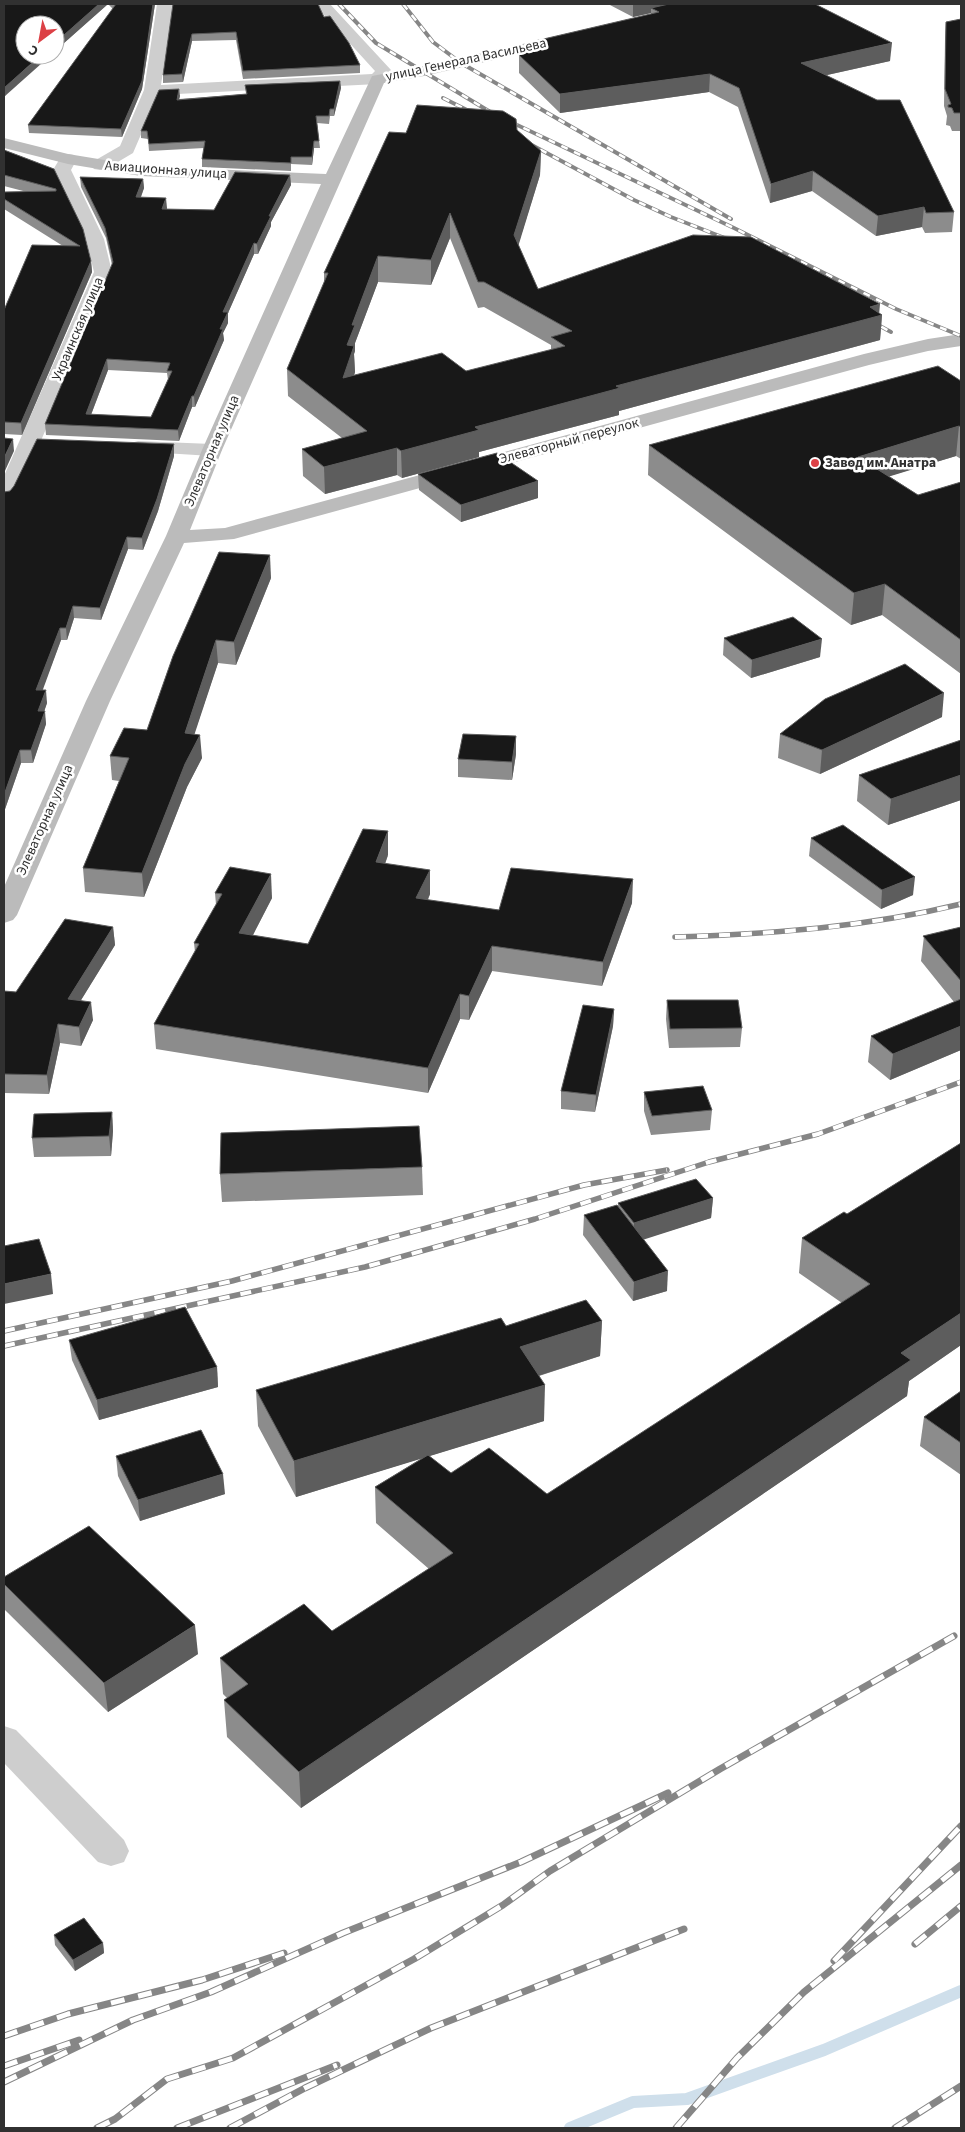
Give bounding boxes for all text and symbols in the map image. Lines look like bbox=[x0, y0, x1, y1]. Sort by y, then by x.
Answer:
north arrow bbox=[15, 15, 65, 65]
street label: улица Генерала Васильева bbox=[384, 33, 548, 87]
text: С bbox=[25, 40, 42, 61]
street label: Авиационная улица bbox=[104, 156, 228, 184]
street label: Украинская улица bbox=[47, 274, 109, 384]
street label: Элеваторная улица bbox=[179, 392, 245, 510]
street label: Элеваторный переулок bbox=[497, 413, 641, 469]
place label: Завод им. Анатра bbox=[825, 453, 936, 473]
marker: Завод им. Анатра bbox=[809, 457, 821, 469]
street label: Элеваторная улица bbox=[12, 761, 78, 879]

